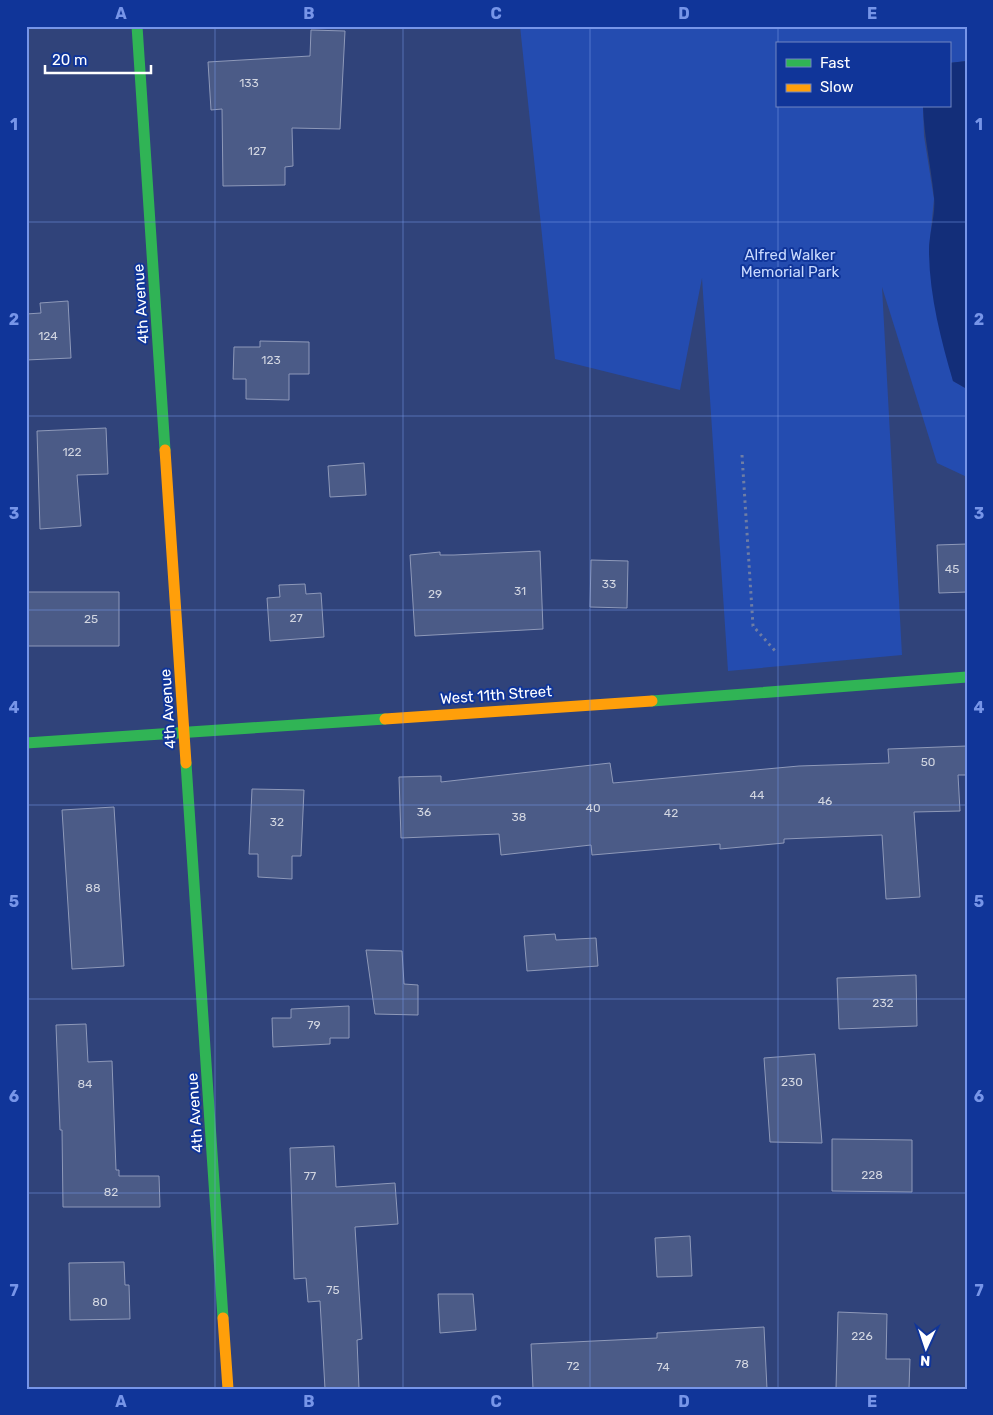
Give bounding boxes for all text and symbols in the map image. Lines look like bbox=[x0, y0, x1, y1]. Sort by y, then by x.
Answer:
text: A bbox=[115, 4, 127, 23]
text: B bbox=[303, 4, 315, 23]
text: C bbox=[490, 4, 502, 23]
text: D bbox=[678, 4, 690, 23]
text: E bbox=[867, 4, 877, 23]
scale bar bbox=[45, 42, 151, 74]
legend bbox=[776, 42, 950, 108]
text: 20 m bbox=[52, 51, 87, 69]
text: Fast bbox=[820, 54, 850, 72]
house number: 133 bbox=[239, 76, 259, 90]
text: Slow bbox=[820, 78, 853, 96]
text: 1 bbox=[10, 115, 18, 134]
text: 1 bbox=[975, 115, 983, 134]
house number: 127 bbox=[248, 144, 266, 158]
park label: Alfred Walker Memorial Park bbox=[741, 246, 839, 281]
street label: 4th Avenue bbox=[129, 263, 153, 345]
text: 2 bbox=[9, 310, 19, 329]
text: 2 bbox=[974, 310, 984, 329]
house number: 124 bbox=[38, 329, 58, 343]
house number: 123 bbox=[261, 353, 281, 367]
house number: 122 bbox=[62, 445, 82, 459]
text: 3 bbox=[9, 504, 19, 523]
text: 3 bbox=[974, 504, 984, 523]
house number: 45 bbox=[945, 562, 959, 576]
house number: 33 bbox=[602, 577, 616, 591]
house number: 31 bbox=[514, 584, 526, 598]
house number: 29 bbox=[428, 587, 442, 601]
house number: 27 bbox=[289, 611, 303, 625]
house number: 25 bbox=[84, 612, 98, 626]
street label: 4th Avenue bbox=[156, 668, 180, 750]
street label: West 11th Street bbox=[439, 682, 553, 708]
text: 4 bbox=[9, 698, 20, 717]
text: 4 bbox=[974, 698, 985, 717]
house number: 50 bbox=[921, 755, 935, 769]
house number: 44 bbox=[750, 788, 765, 802]
house number: 46 bbox=[818, 794, 832, 808]
house number: 40 bbox=[585, 801, 601, 815]
house number: 36 bbox=[417, 805, 431, 819]
house number: 42 bbox=[664, 806, 678, 820]
house number: 38 bbox=[512, 810, 526, 824]
house number: 32 bbox=[270, 815, 284, 829]
house number: 88 bbox=[85, 881, 101, 895]
text: 5 bbox=[9, 892, 19, 911]
text: 5 bbox=[974, 892, 984, 911]
house number: 232 bbox=[872, 996, 894, 1010]
house number: 79 bbox=[307, 1018, 321, 1032]
street label: 4th Avenue bbox=[183, 1072, 207, 1154]
house number: 230 bbox=[781, 1075, 803, 1089]
house number: 84 bbox=[77, 1077, 93, 1091]
text: 6 bbox=[9, 1087, 19, 1106]
text: 6 bbox=[974, 1087, 984, 1106]
house number: 228 bbox=[861, 1168, 883, 1182]
house number: 77 bbox=[304, 1169, 316, 1183]
house number: 82 bbox=[104, 1185, 118, 1199]
text: 7 bbox=[9, 1281, 19, 1300]
text: 7 bbox=[974, 1281, 984, 1300]
house number: 75 bbox=[326, 1283, 340, 1297]
house number: 80 bbox=[92, 1295, 108, 1309]
north arrow bbox=[900, 1322, 950, 1372]
house number: 226 bbox=[851, 1329, 873, 1343]
text: N bbox=[920, 1352, 931, 1369]
house number: 78 bbox=[735, 1357, 749, 1371]
house number: 72 bbox=[566, 1359, 580, 1373]
house number: 74 bbox=[656, 1360, 670, 1374]
text: A bbox=[115, 1392, 127, 1411]
text: B bbox=[303, 1392, 315, 1411]
text: C bbox=[490, 1392, 502, 1411]
text: D bbox=[678, 1392, 690, 1411]
text: E bbox=[867, 1392, 877, 1411]

